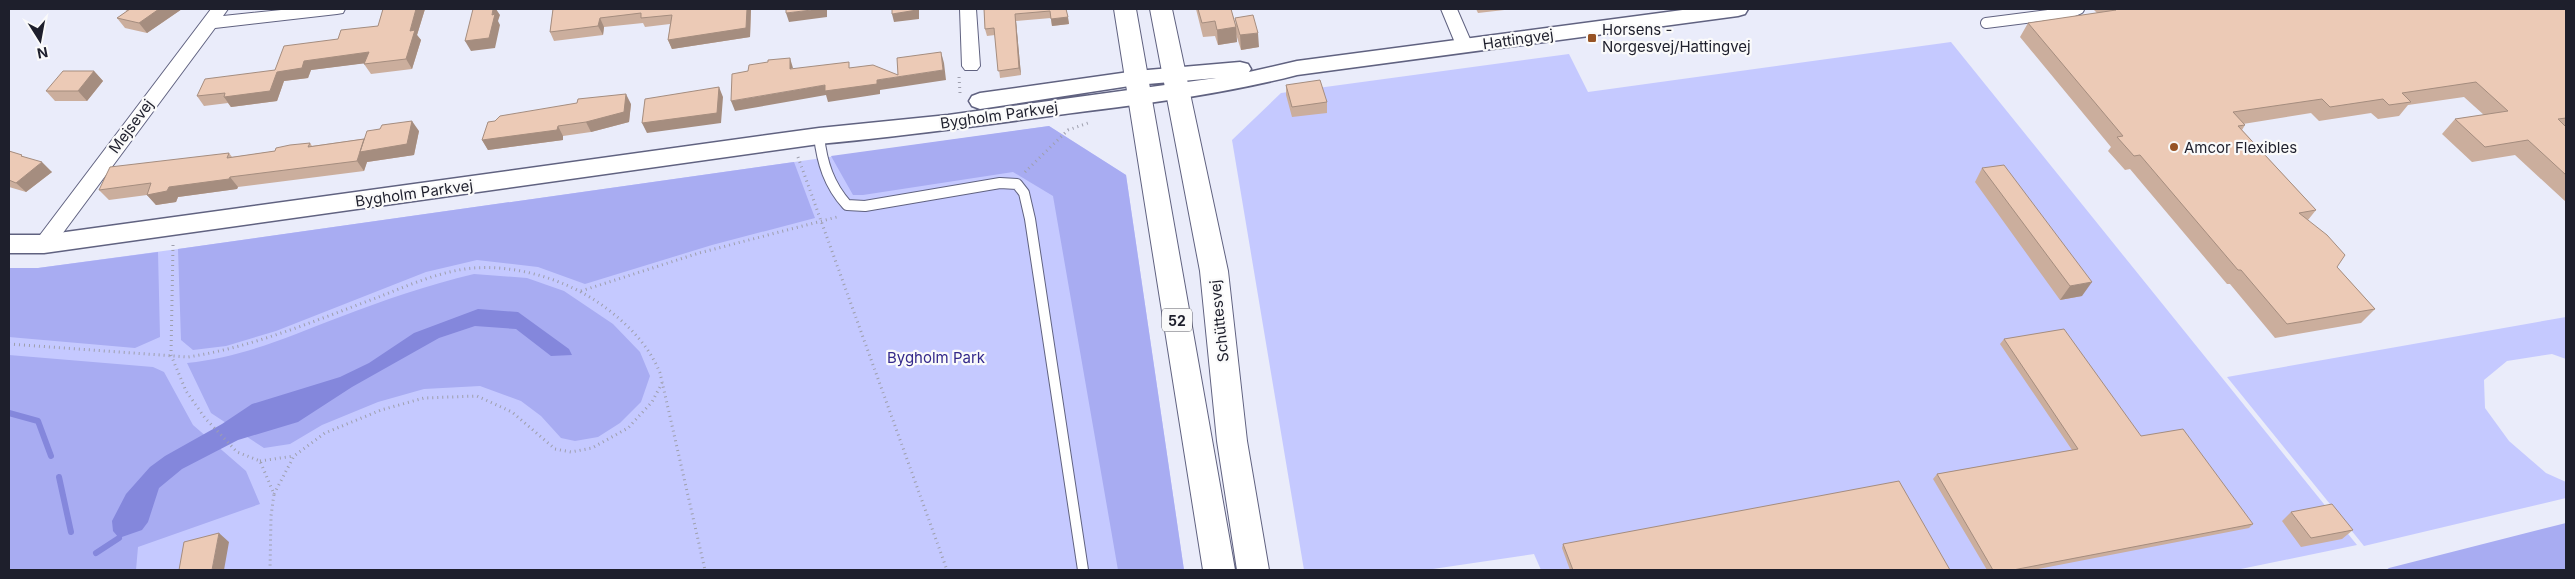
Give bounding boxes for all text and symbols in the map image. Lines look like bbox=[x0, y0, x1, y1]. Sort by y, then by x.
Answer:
north arrow bbox=[15, 15, 65, 65]
place label: Horsens - Norgesvej/Hattingvej bbox=[1602, 20, 1751, 56]
street label: Hattingvej bbox=[1481, 25, 1555, 53]
marker: Horsens - Norgesvej/Hattingvej bbox=[1586, 32, 1598, 44]
text: N bbox=[36, 44, 49, 63]
street label: Mejsevej bbox=[105, 95, 157, 157]
street label: Bygholm Parkvej bbox=[939, 97, 1059, 133]
place label: Amcor Flexibles bbox=[2184, 138, 2297, 157]
marker: Amcor Flexibles bbox=[2168, 141, 2180, 153]
street label: Bygholm Parkvej bbox=[354, 175, 474, 211]
street label: Schüttesvej bbox=[1205, 279, 1233, 363]
road number: 52 bbox=[1162, 308, 1192, 332]
park label: Bygholm Park bbox=[887, 348, 986, 367]

